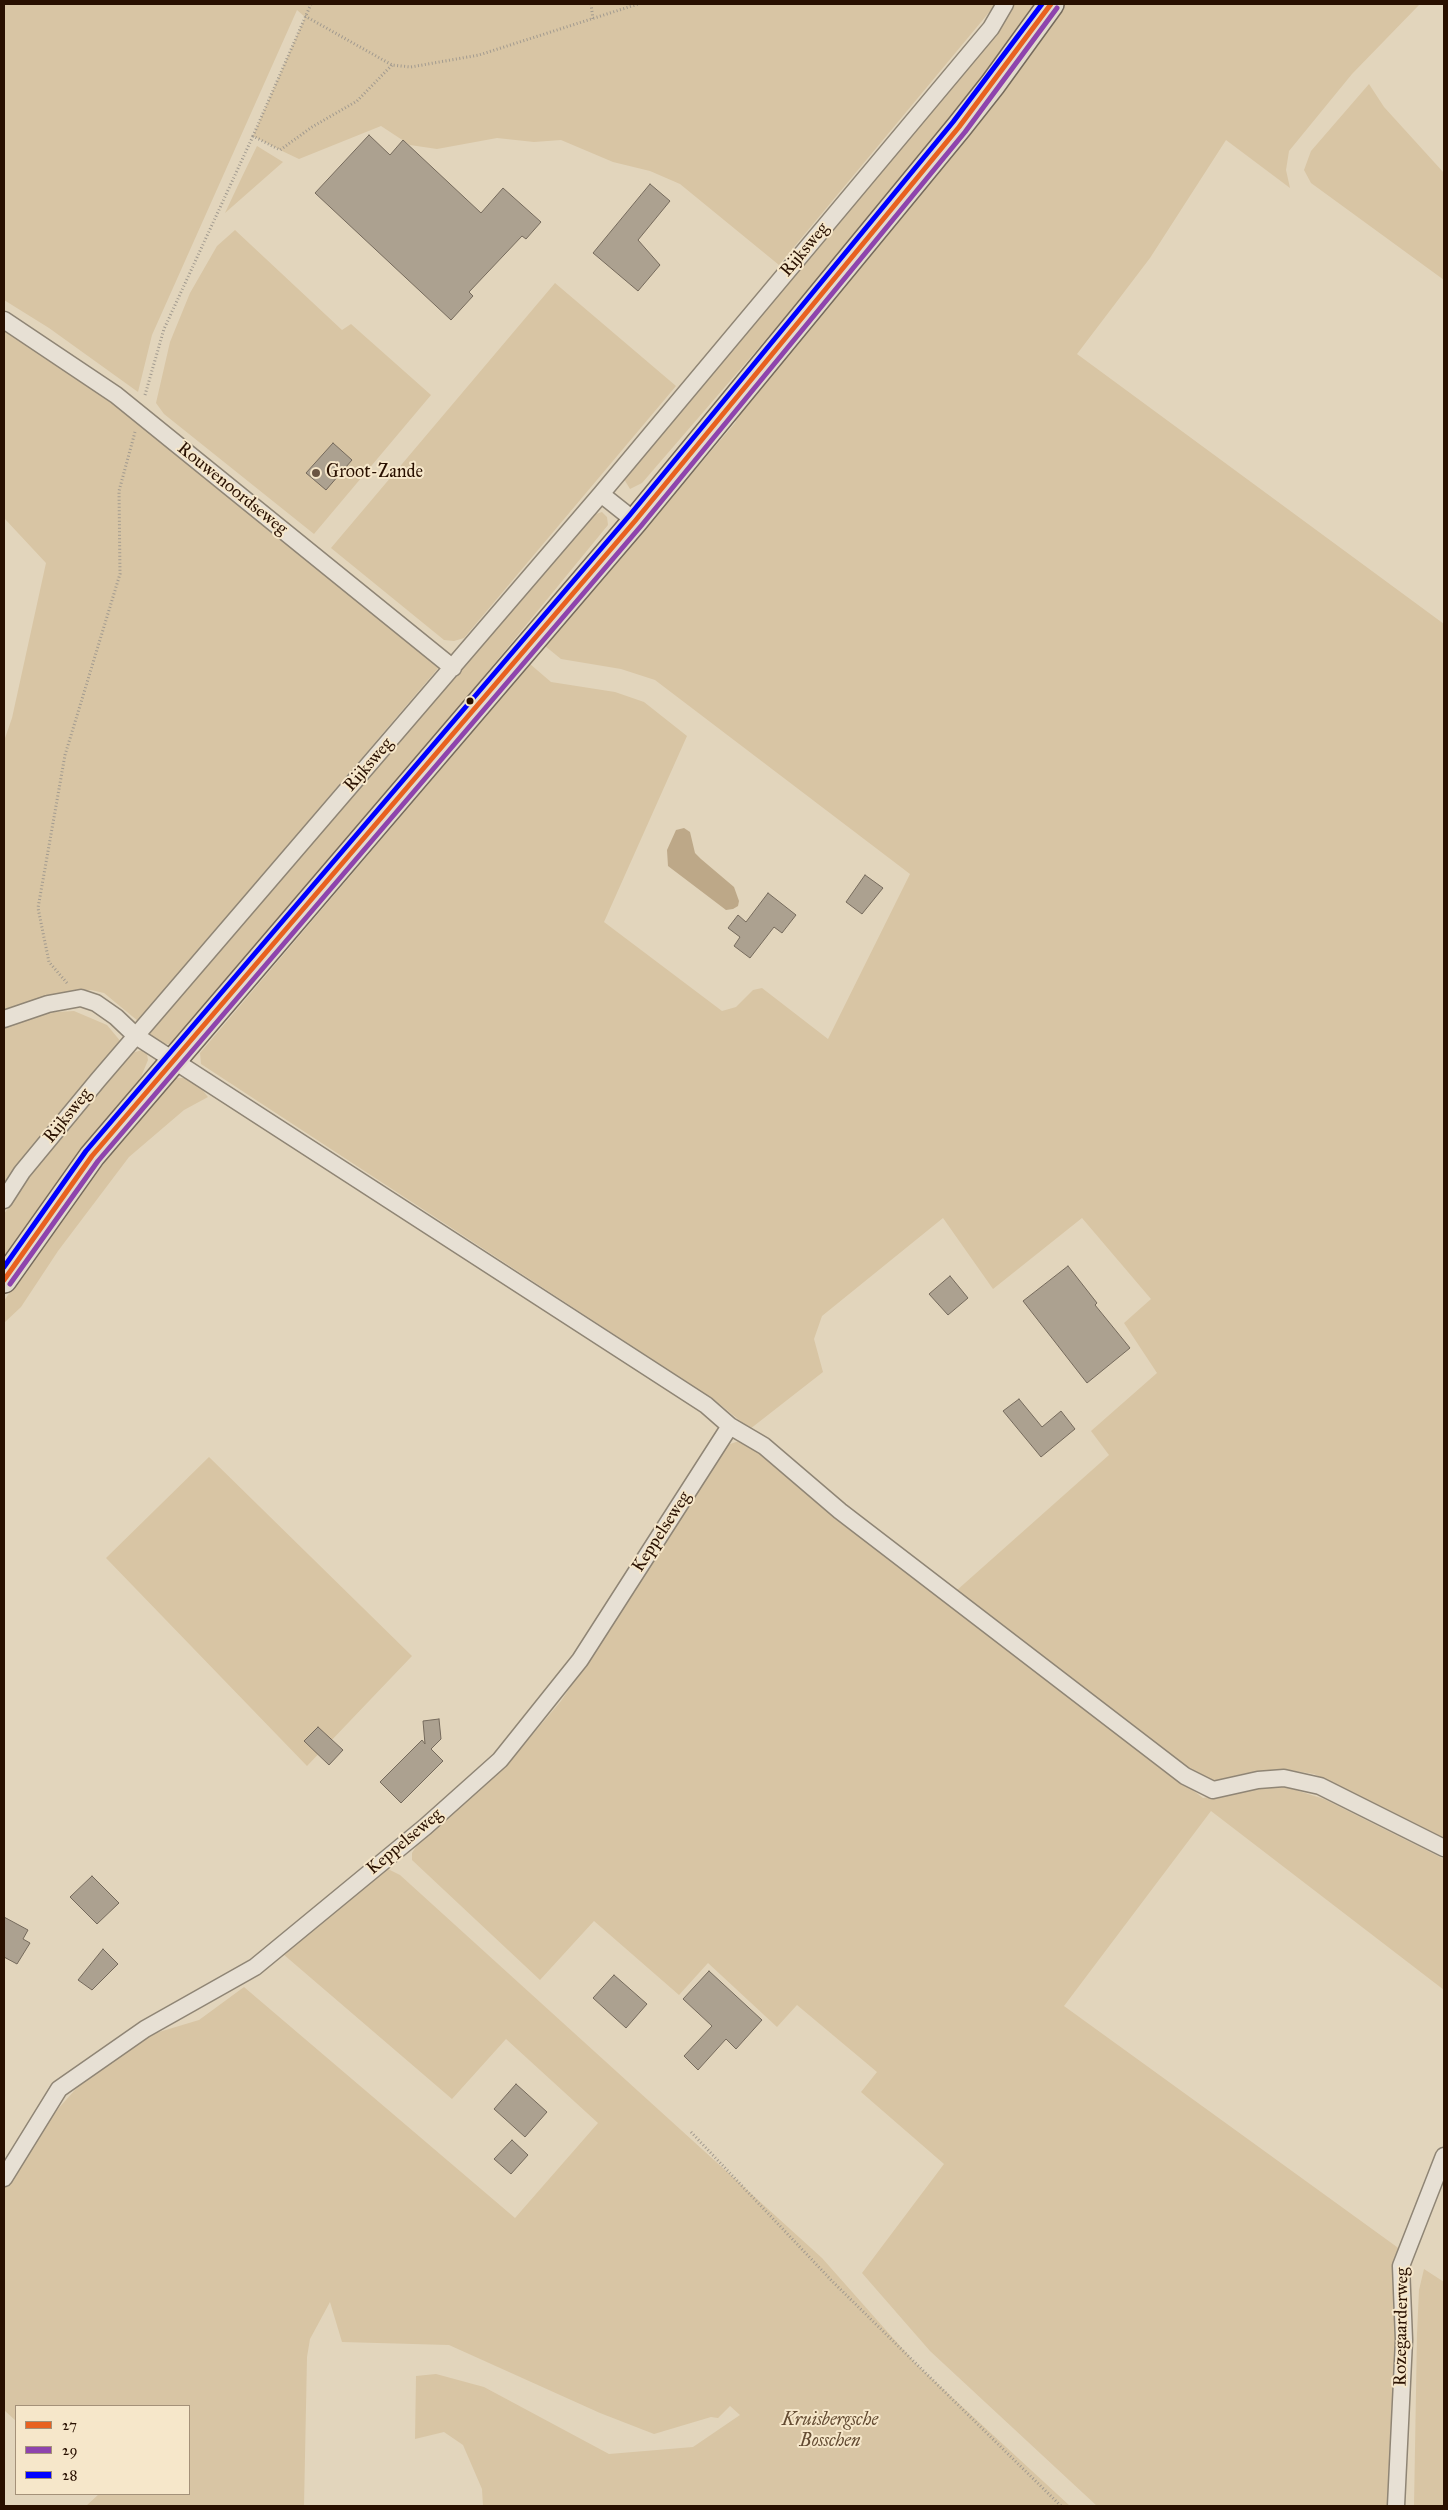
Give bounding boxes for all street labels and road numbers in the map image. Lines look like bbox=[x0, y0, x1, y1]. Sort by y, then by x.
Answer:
street label: Rijksweg bbox=[776, 218, 834, 282]
street label: Rouwenoordseweg bbox=[172, 438, 292, 540]
street label: Rijksweg bbox=[340, 734, 398, 796]
street label: Rijksweg bbox=[39, 1084, 97, 1148]
street label: Keppelseweg bbox=[628, 1488, 696, 1576]
street label: Keppelseweg bbox=[363, 1804, 447, 1880]
street label: Rozegaarderweg bbox=[1390, 2267, 1414, 2387]

